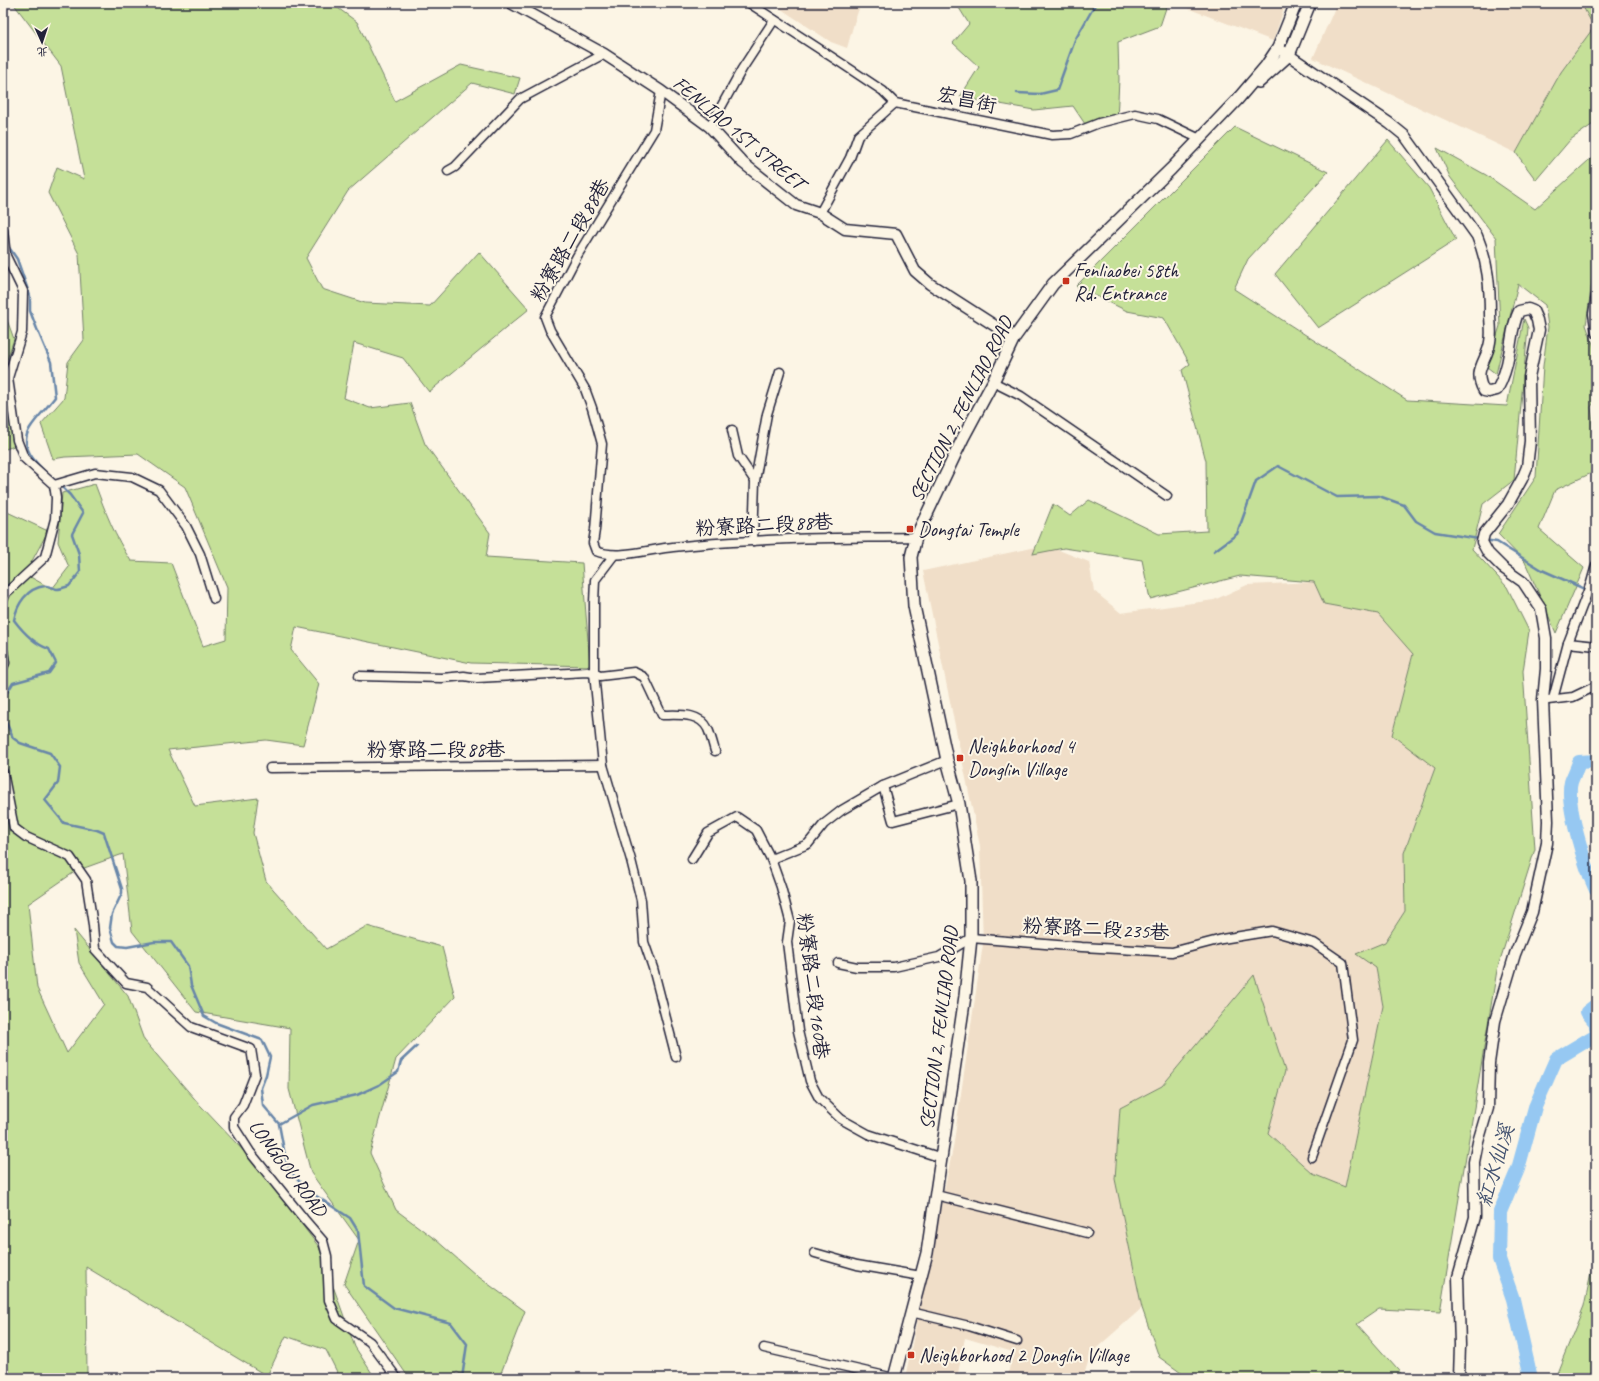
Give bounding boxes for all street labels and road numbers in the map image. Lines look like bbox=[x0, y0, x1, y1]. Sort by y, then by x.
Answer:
street label: FENLIAO 1ST STREET bbox=[668, 71, 813, 198]
street label: 宏昌街 bbox=[935, 82, 999, 118]
street label: 粉寮路二段88巷 bbox=[525, 173, 616, 306]
street label: SECTION 2, FENLIAO ROAD bbox=[904, 311, 1019, 506]
street label: 粉寮路二段88巷 bbox=[694, 509, 835, 541]
street label: 粉寮路二段88巷 bbox=[367, 737, 506, 762]
street label: 粉寮路二段160巷 bbox=[792, 912, 834, 1061]
street label: 粉寮路二段235巷 bbox=[1022, 913, 1171, 945]
street label: SECTION 2, FENLIAO ROAD bbox=[914, 924, 964, 1131]
street label: LONGGOU ROAD bbox=[243, 1115, 334, 1223]

